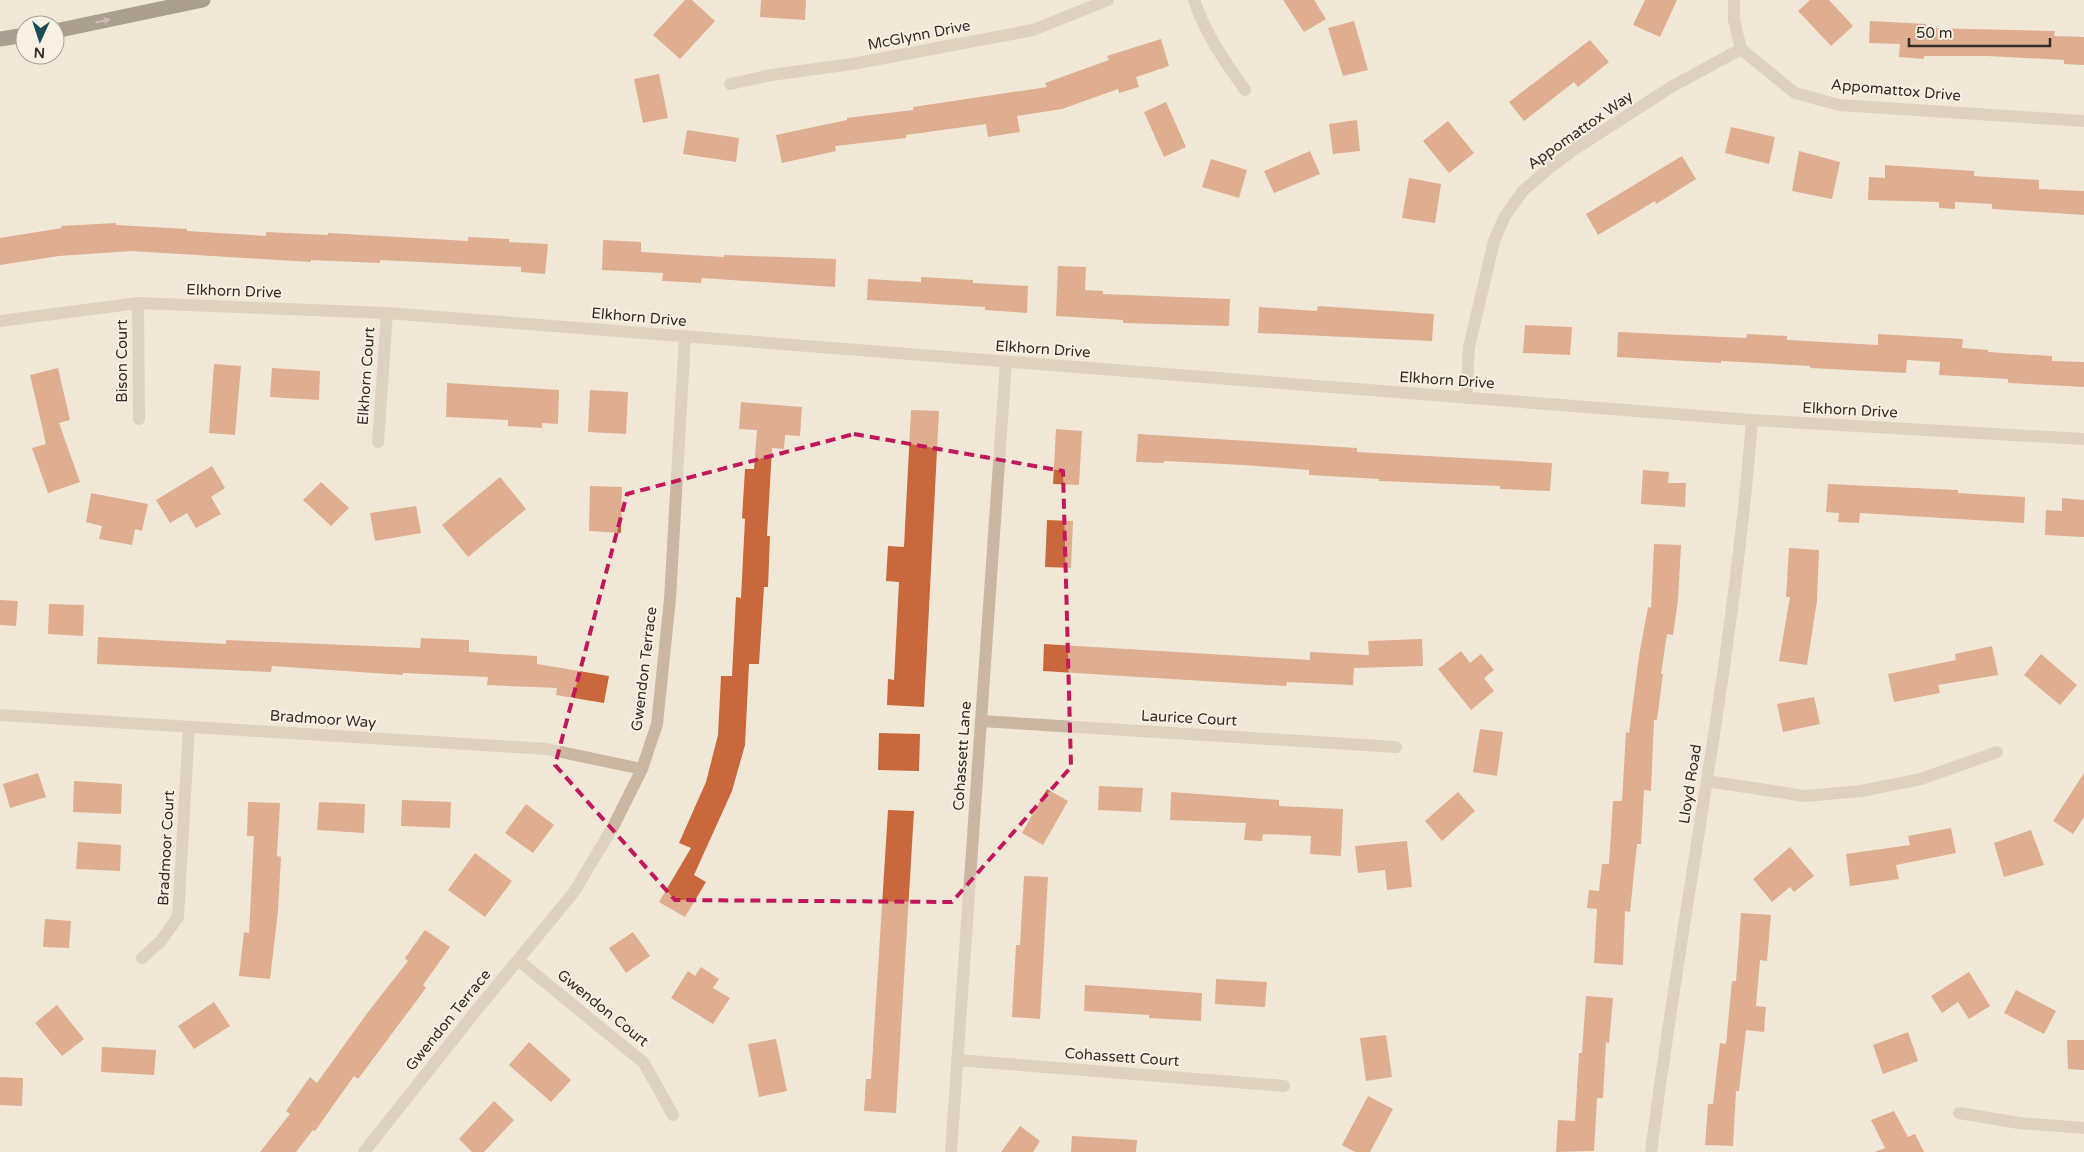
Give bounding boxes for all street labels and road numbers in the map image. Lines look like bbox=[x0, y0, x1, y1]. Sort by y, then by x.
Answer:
street label: McGlynn Drive bbox=[866, 16, 972, 54]
street label: Appomattox Drive bbox=[1830, 75, 1962, 105]
street label: Appomattox Way bbox=[1524, 87, 1636, 173]
street label: Elkhorn Drive bbox=[186, 280, 282, 302]
street label: Elkhorn Drive bbox=[591, 304, 687, 330]
street label: Bison Court bbox=[113, 319, 131, 403]
street label: Elkhorn Court bbox=[354, 326, 378, 426]
street label: Elkhorn Drive bbox=[995, 337, 1091, 361]
street label: Elkhorn Drive bbox=[1399, 368, 1495, 392]
street label: Elkhorn Drive bbox=[1802, 399, 1898, 421]
street label: Gwendon Terrace bbox=[627, 606, 661, 732]
street label: Cohassett Lane bbox=[949, 701, 975, 811]
street label: Bradmoor Way bbox=[269, 706, 377, 732]
street label: Laurice Court bbox=[1141, 707, 1238, 730]
street label: Lloyd Road bbox=[1675, 743, 1705, 825]
street label: Bradmoor Court bbox=[154, 790, 178, 906]
street label: Gwendon Terrace bbox=[402, 966, 494, 1074]
street label: Gwendon Court bbox=[554, 966, 653, 1050]
street label: Cohassett Court bbox=[1064, 1044, 1180, 1070]

